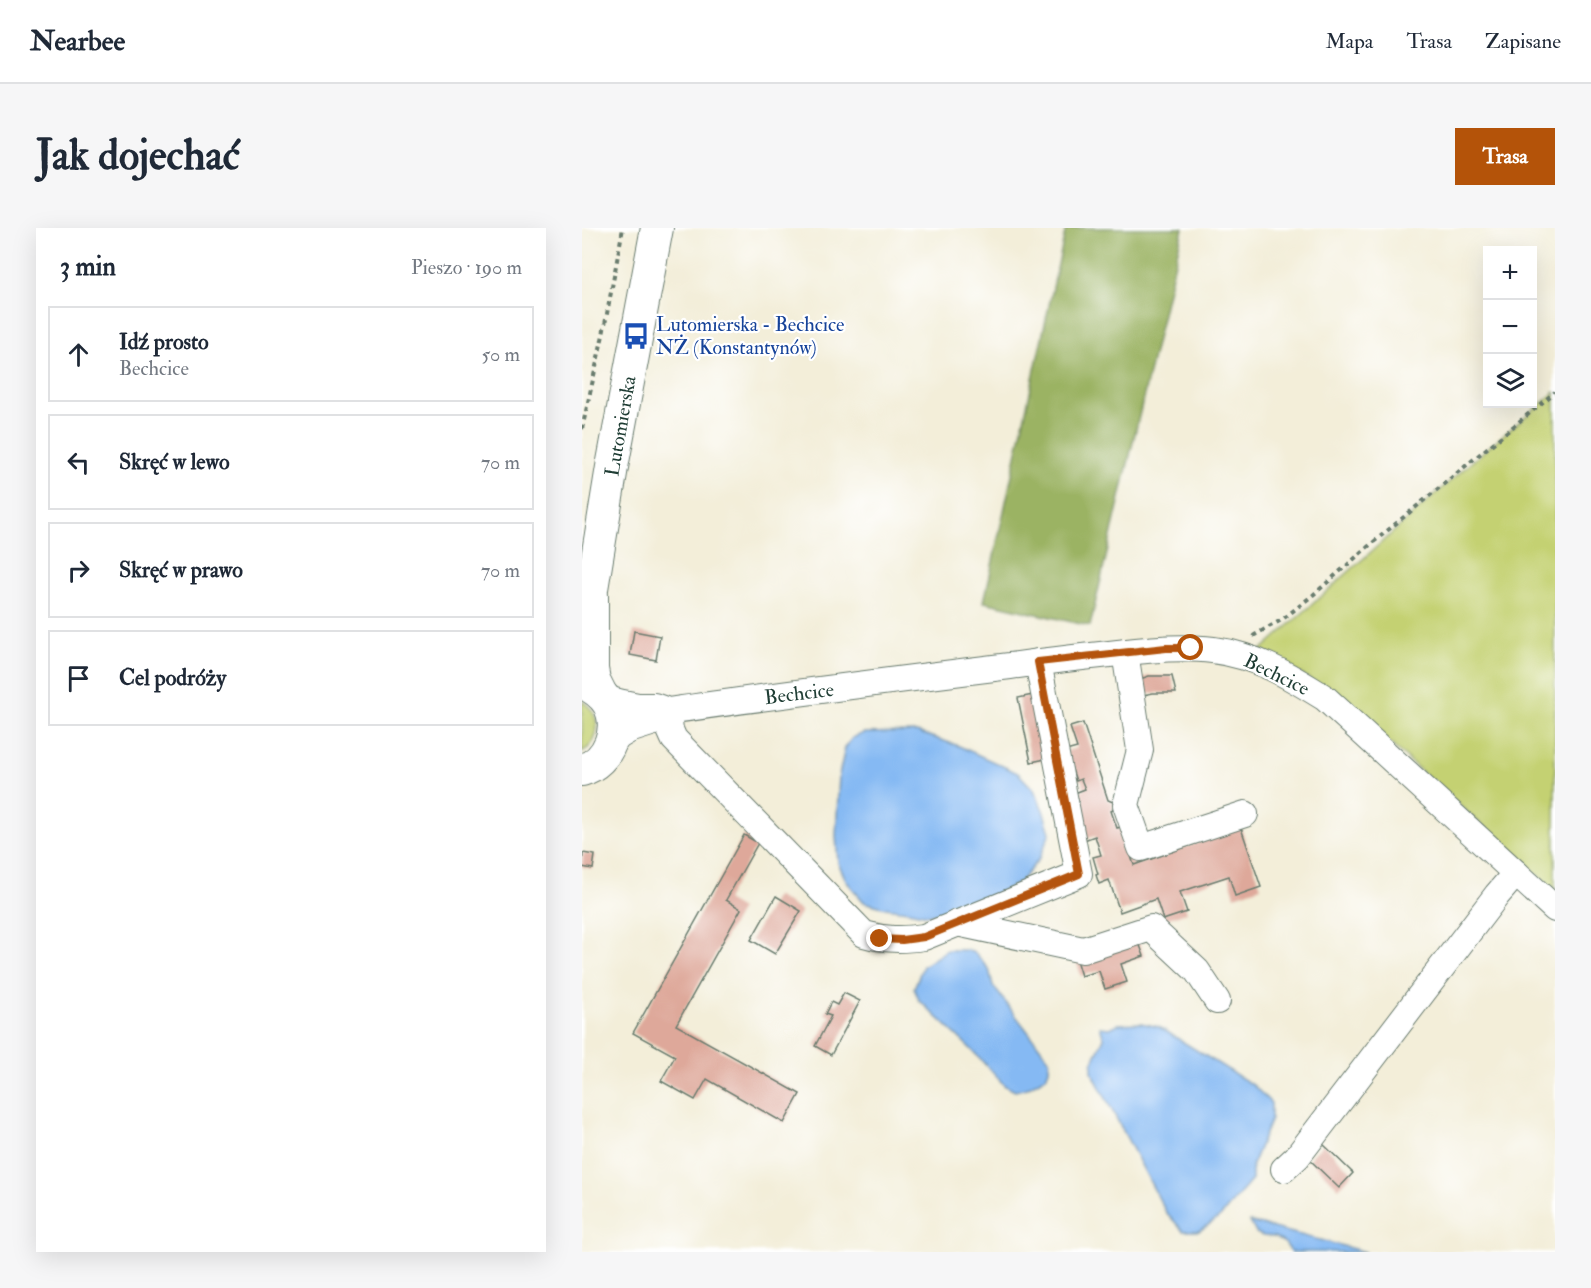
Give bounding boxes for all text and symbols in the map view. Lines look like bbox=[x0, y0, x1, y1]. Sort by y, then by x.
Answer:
text: Nearbee bbox=[30, 24, 125, 59]
text: Mapa bbox=[1325, 28, 1373, 55]
text: Trasa bbox=[1406, 28, 1452, 55]
text: Zapisane bbox=[1485, 28, 1561, 55]
button: Trasa bbox=[1455, 128, 1555, 185]
text: Jak dojechać bbox=[36, 130, 240, 182]
map controls bbox=[1483, 246, 1537, 408]
button: + bbox=[1483, 246, 1537, 300]
text: 3 min bbox=[60, 251, 116, 283]
text: Pieszo · 190 m bbox=[411, 255, 522, 280]
button: − bbox=[1483, 300, 1537, 354]
place label: Lutomierska - Bechcice NŻ (Konstantynów) bbox=[656, 312, 844, 360]
bus stop icon: Lutomierska - Bechcice NŻ (Konstantynów) bbox=[621, 321, 651, 351]
text: Idź prosto bbox=[119, 328, 209, 356]
icon: ahead bbox=[62, 338, 95, 371]
text: 50 m bbox=[481, 342, 520, 367]
button: layers bbox=[1483, 354, 1537, 408]
text: Bechcice bbox=[119, 356, 189, 381]
street label: Lutomierska bbox=[599, 373, 642, 478]
icon: left bbox=[62, 446, 95, 479]
text: Skręć w lewo bbox=[119, 448, 230, 476]
text: 70 m bbox=[481, 450, 520, 475]
icon: right bbox=[62, 554, 95, 587]
text: Skręć w prawo bbox=[119, 556, 243, 584]
text: 70 m bbox=[481, 558, 520, 583]
route start bbox=[1177, 634, 1203, 660]
street label: Bechcice bbox=[1240, 648, 1314, 701]
icon: arrive bbox=[62, 662, 95, 695]
text: Cel podróży bbox=[119, 664, 226, 692]
street label: Bechcice bbox=[763, 677, 835, 710]
route end bbox=[866, 925, 892, 951]

